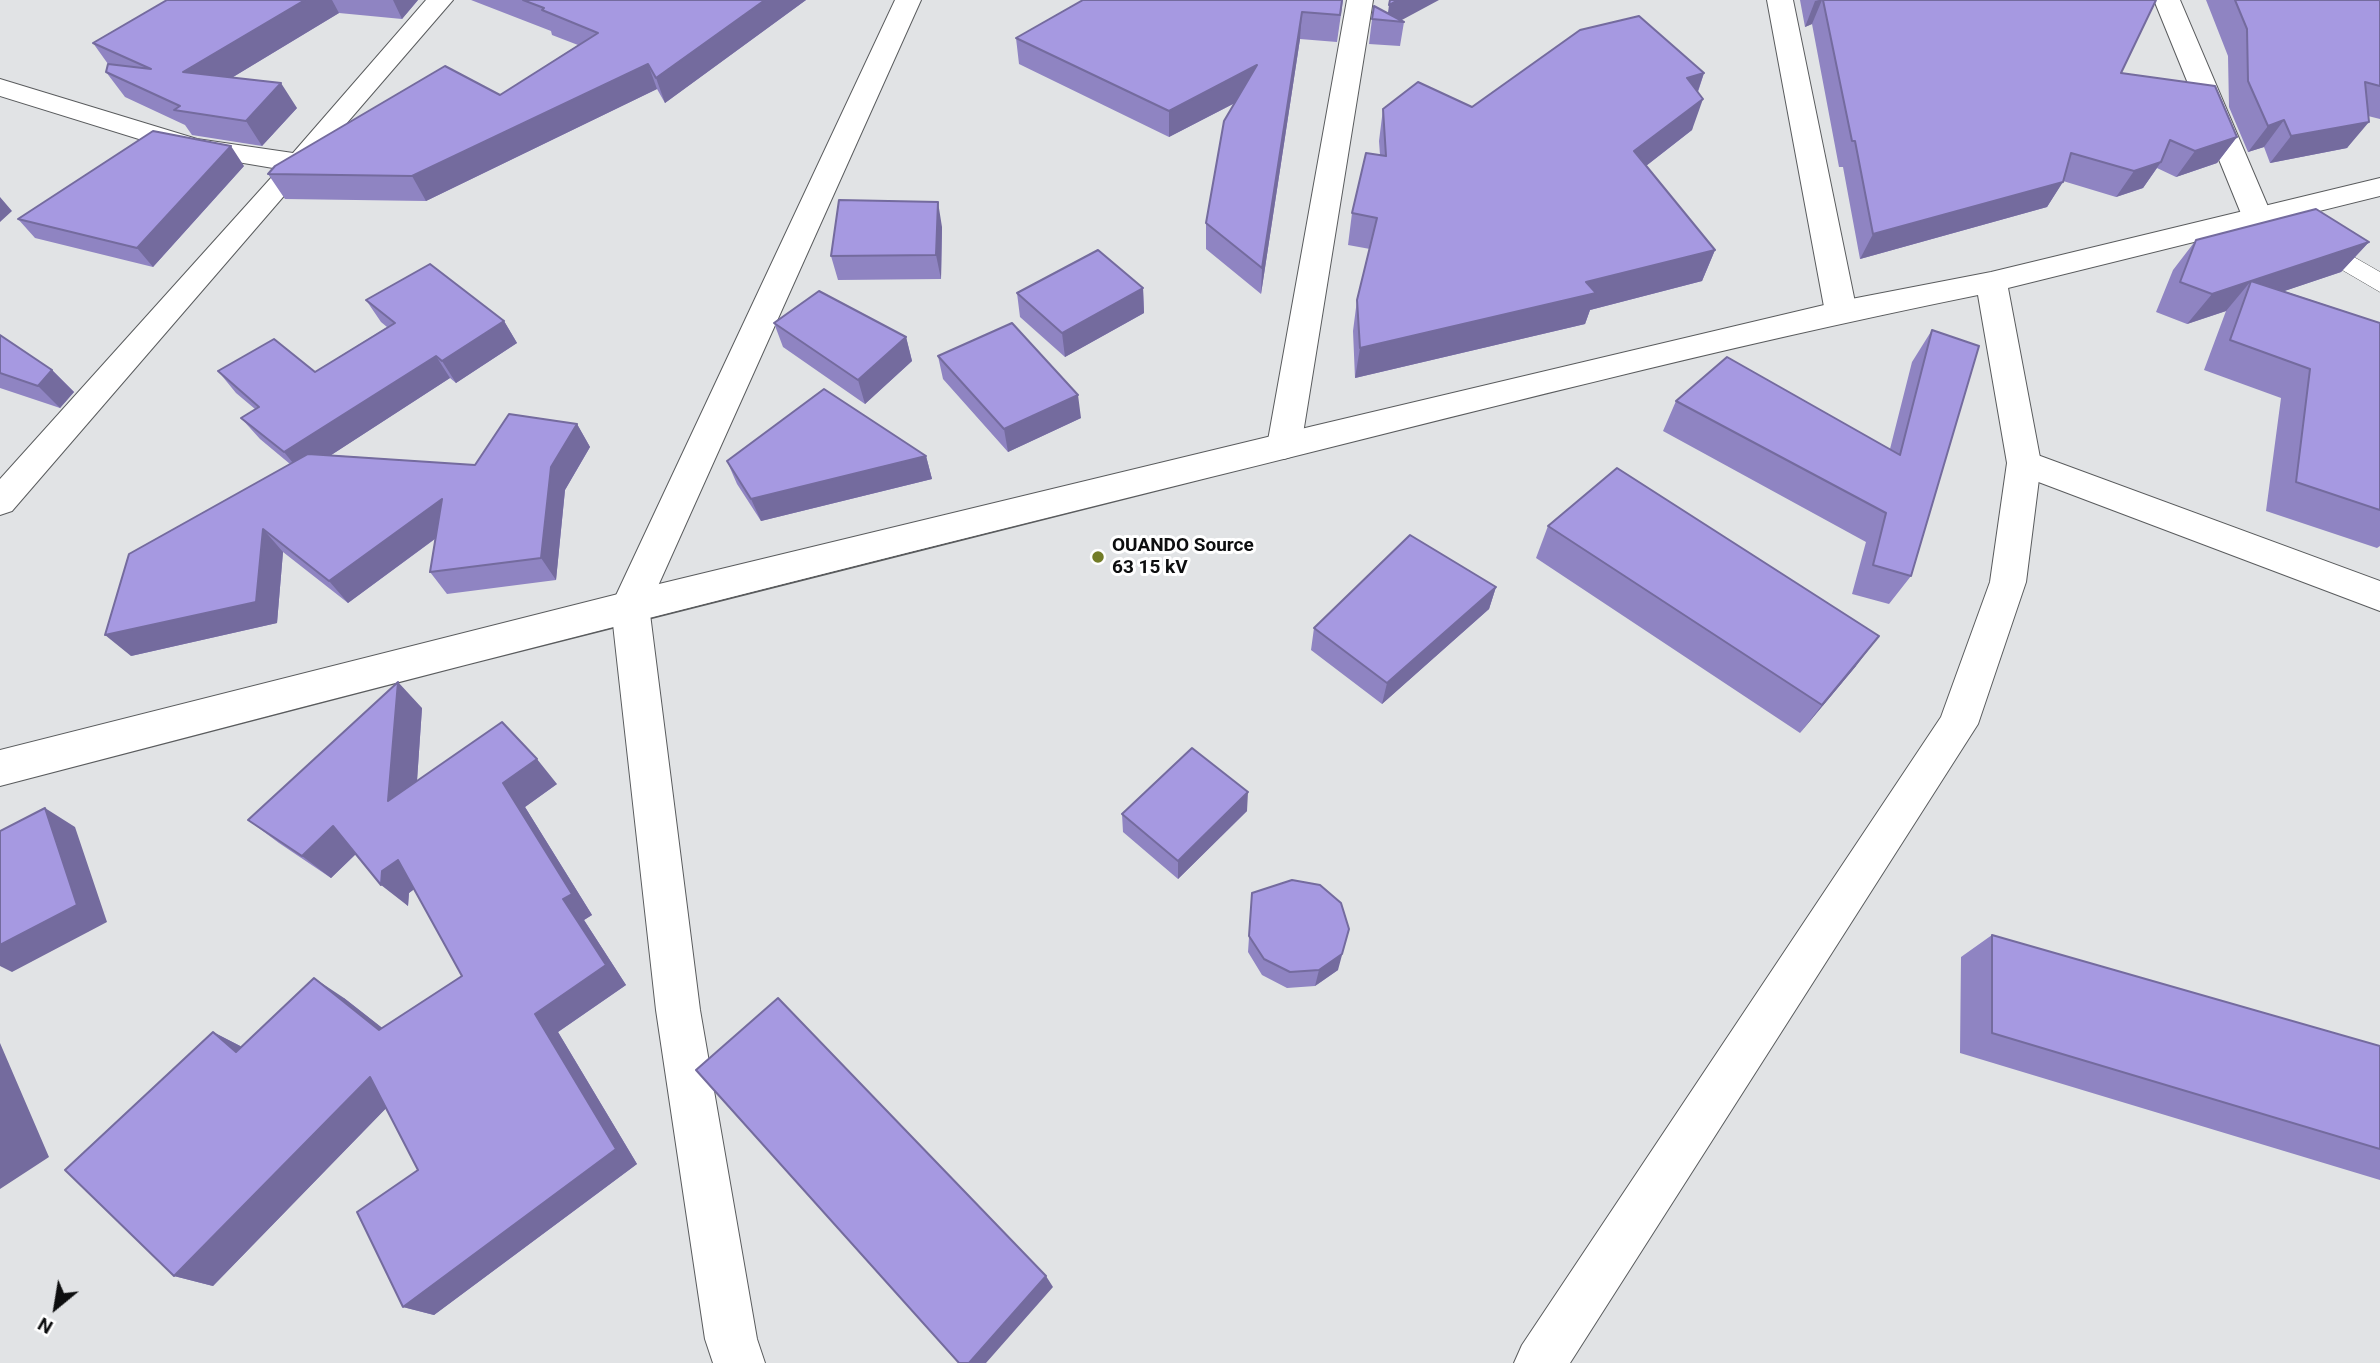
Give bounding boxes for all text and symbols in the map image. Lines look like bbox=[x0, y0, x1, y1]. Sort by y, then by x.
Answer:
place label: OUANDO Source 63 15 kV bbox=[1112, 535, 1254, 579]
marker: OUANDO Source 63 15 kV bbox=[1090, 549, 1106, 565]
north arrow bbox=[21, 1272, 91, 1342]
text: N bbox=[34, 1312, 57, 1339]

